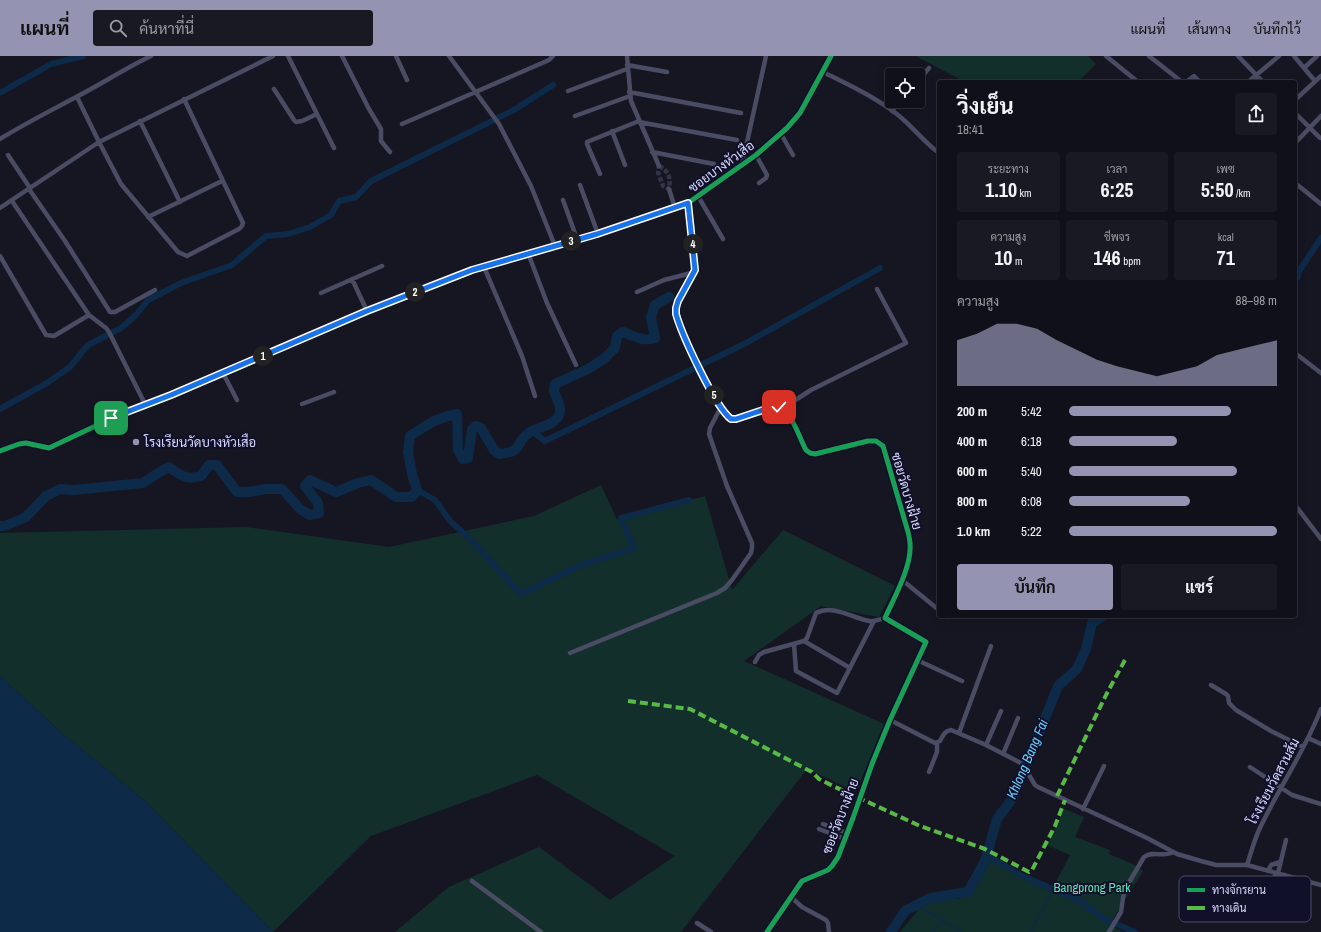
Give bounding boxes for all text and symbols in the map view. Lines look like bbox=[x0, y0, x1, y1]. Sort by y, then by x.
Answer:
search box bbox=[93, 10, 373, 46]
text: แผนที่ bbox=[20, 15, 69, 41]
icon: search bbox=[107, 17, 129, 39]
text: ค้นหาที่นี่ bbox=[139, 18, 194, 39]
text: แผนที่ bbox=[1130, 20, 1165, 38]
text: เส้นทาง bbox=[1187, 20, 1231, 38]
text: บันทึกไว้ bbox=[1253, 20, 1301, 38]
map controls bbox=[885, 68, 925, 108]
button: locate bbox=[885, 68, 925, 108]
text: วิ่งเย็น bbox=[957, 91, 1014, 121]
button: share bbox=[1235, 93, 1277, 135]
text: 18:41 bbox=[957, 121, 984, 138]
street label: ซอยบางหัวเสือ bbox=[684, 136, 758, 196]
text: ระยะทาง bbox=[988, 162, 1029, 176]
text: เวลา bbox=[1107, 162, 1127, 176]
text: เพซ bbox=[1217, 162, 1235, 176]
text: 1.10 bbox=[985, 176, 1017, 203]
text: 6:25 bbox=[1101, 176, 1133, 203]
text: 5:50 bbox=[1201, 176, 1234, 203]
text: km bbox=[1017, 186, 1032, 200]
text: /km bbox=[1234, 186, 1251, 200]
text: ความสูง bbox=[990, 230, 1026, 244]
text: ชีพจร bbox=[1104, 230, 1130, 244]
text: kcal bbox=[1218, 230, 1234, 244]
pin: 3 bbox=[561, 231, 581, 251]
text: 3 bbox=[568, 234, 574, 248]
pin: 4 bbox=[683, 234, 703, 254]
text: 4 bbox=[690, 237, 696, 251]
text: 10 bbox=[994, 244, 1012, 271]
text: 146 bbox=[1093, 244, 1121, 271]
text: 71 bbox=[1217, 244, 1235, 271]
text: m bbox=[1012, 254, 1022, 268]
text: bpm bbox=[1121, 254, 1141, 268]
pin: 2 bbox=[405, 282, 425, 302]
text: 2 bbox=[412, 285, 418, 299]
text: 88–98 m bbox=[1236, 292, 1277, 309]
text: ความสูง bbox=[957, 293, 999, 310]
pin: 1 bbox=[253, 346, 273, 366]
text: 1 bbox=[260, 349, 266, 363]
pin: 5 bbox=[704, 385, 724, 405]
text: 5 bbox=[711, 388, 717, 402]
pin bbox=[762, 390, 796, 424]
icon: check bbox=[768, 396, 790, 418]
pin bbox=[94, 401, 128, 435]
text: 200 m bbox=[957, 403, 987, 420]
text: 5:42 bbox=[1021, 403, 1042, 420]
icon: arrive bbox=[100, 407, 122, 429]
place label: โรงเรียนวัดบางหัวเสือ bbox=[143, 433, 256, 451]
text: 400 m bbox=[957, 433, 987, 450]
text: 6:18 bbox=[1021, 433, 1042, 450]
marker: โรงเรียนวัดบางหัวเสือ bbox=[131, 437, 141, 447]
street label: ซอยวัดบางฝ้าย bbox=[887, 450, 927, 532]
text: 600 m bbox=[957, 463, 987, 480]
text: 5:40 bbox=[1021, 463, 1042, 480]
text: 800 m bbox=[957, 493, 987, 510]
text: 6:08 bbox=[1021, 493, 1042, 510]
text: 1.0 km bbox=[957, 523, 990, 540]
text: 5:22 bbox=[1021, 523, 1042, 540]
button: บันทึก bbox=[957, 564, 1113, 610]
button: แชร์ bbox=[1121, 564, 1277, 610]
water label: Khlong Bang Fai bbox=[1002, 716, 1052, 802]
street label: โรงเรียนวัดสวนส้ม bbox=[1242, 735, 1303, 828]
street label: ซอยวัดบางฝ้าย bbox=[817, 775, 863, 857]
legend bbox=[1179, 876, 1311, 922]
park label: Bangprong Park bbox=[1053, 879, 1131, 896]
text: ทางจักรยาน bbox=[1212, 883, 1266, 897]
text: ทางเดิน bbox=[1212, 901, 1247, 915]

